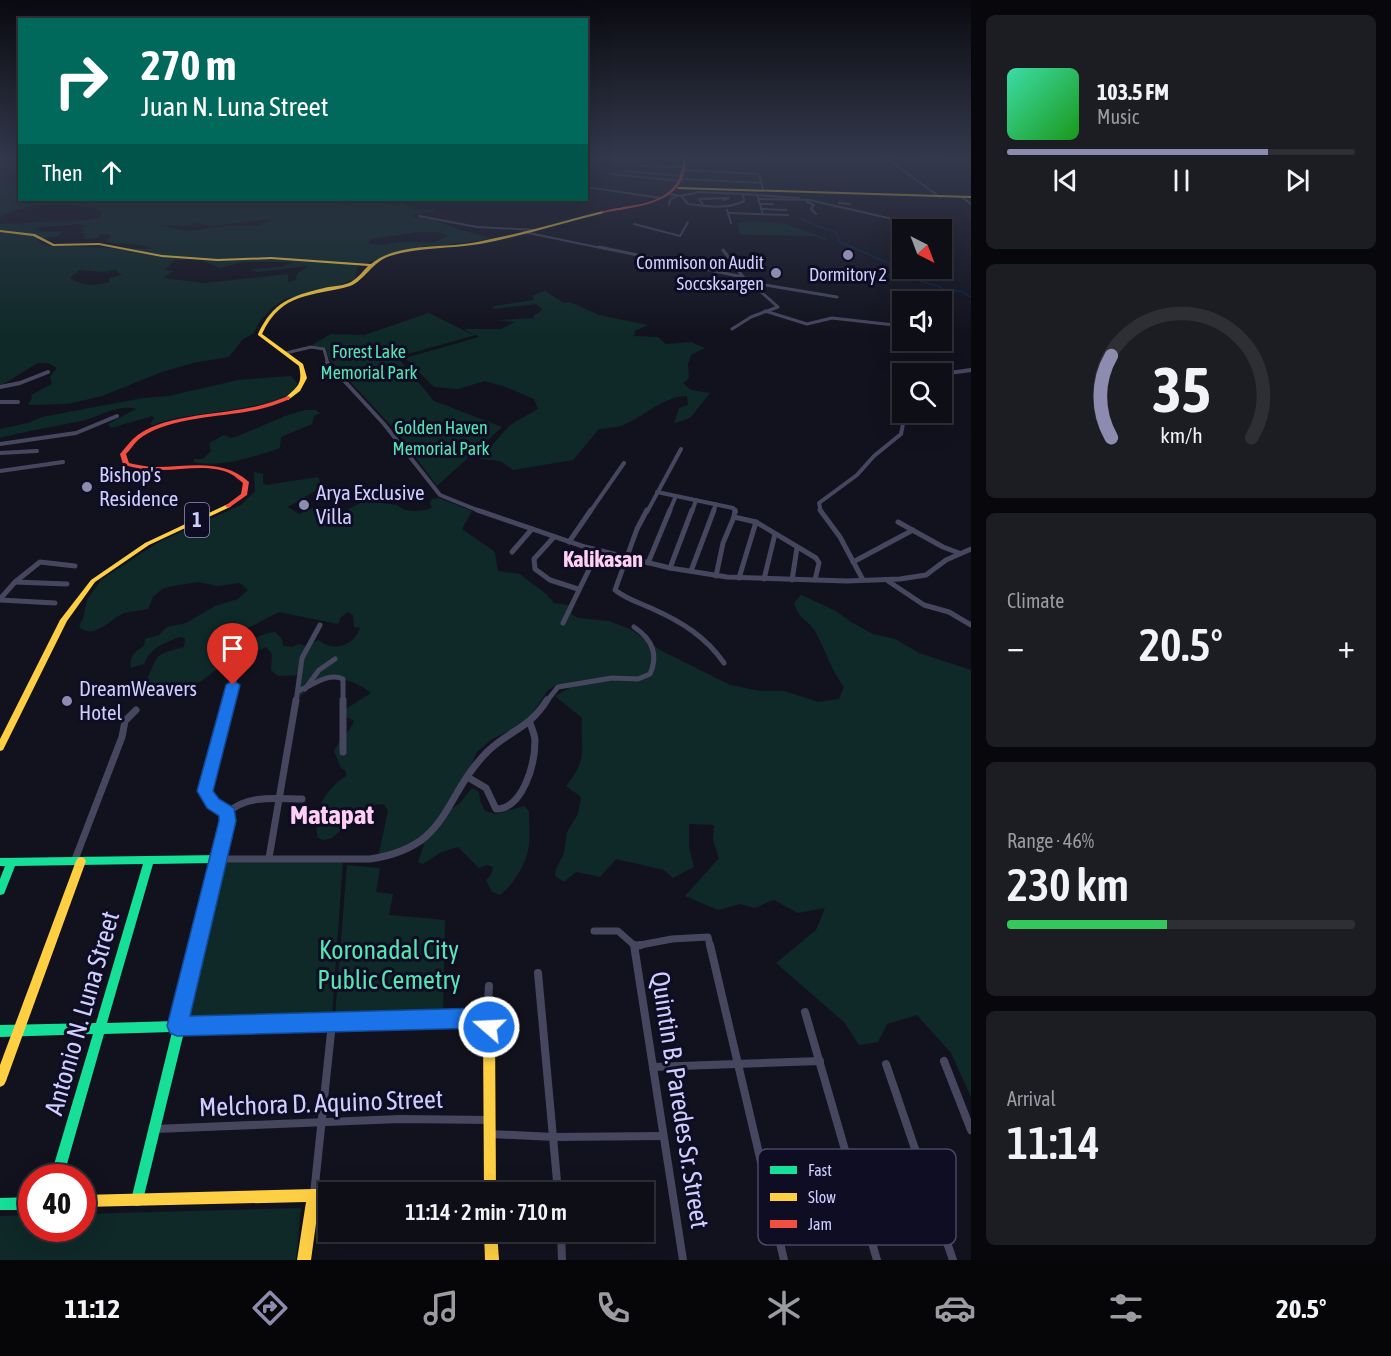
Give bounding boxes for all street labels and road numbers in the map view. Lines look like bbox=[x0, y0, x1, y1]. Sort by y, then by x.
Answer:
road number: 1 bbox=[185, 503, 209, 537]
street label: Antonio N. Luna Street bbox=[39, 908, 125, 1118]
street label: Quintin B. Paredes Sr. Street bbox=[645, 969, 715, 1231]
street label: Melchora D. Aquino Street bbox=[198, 1084, 444, 1122]

